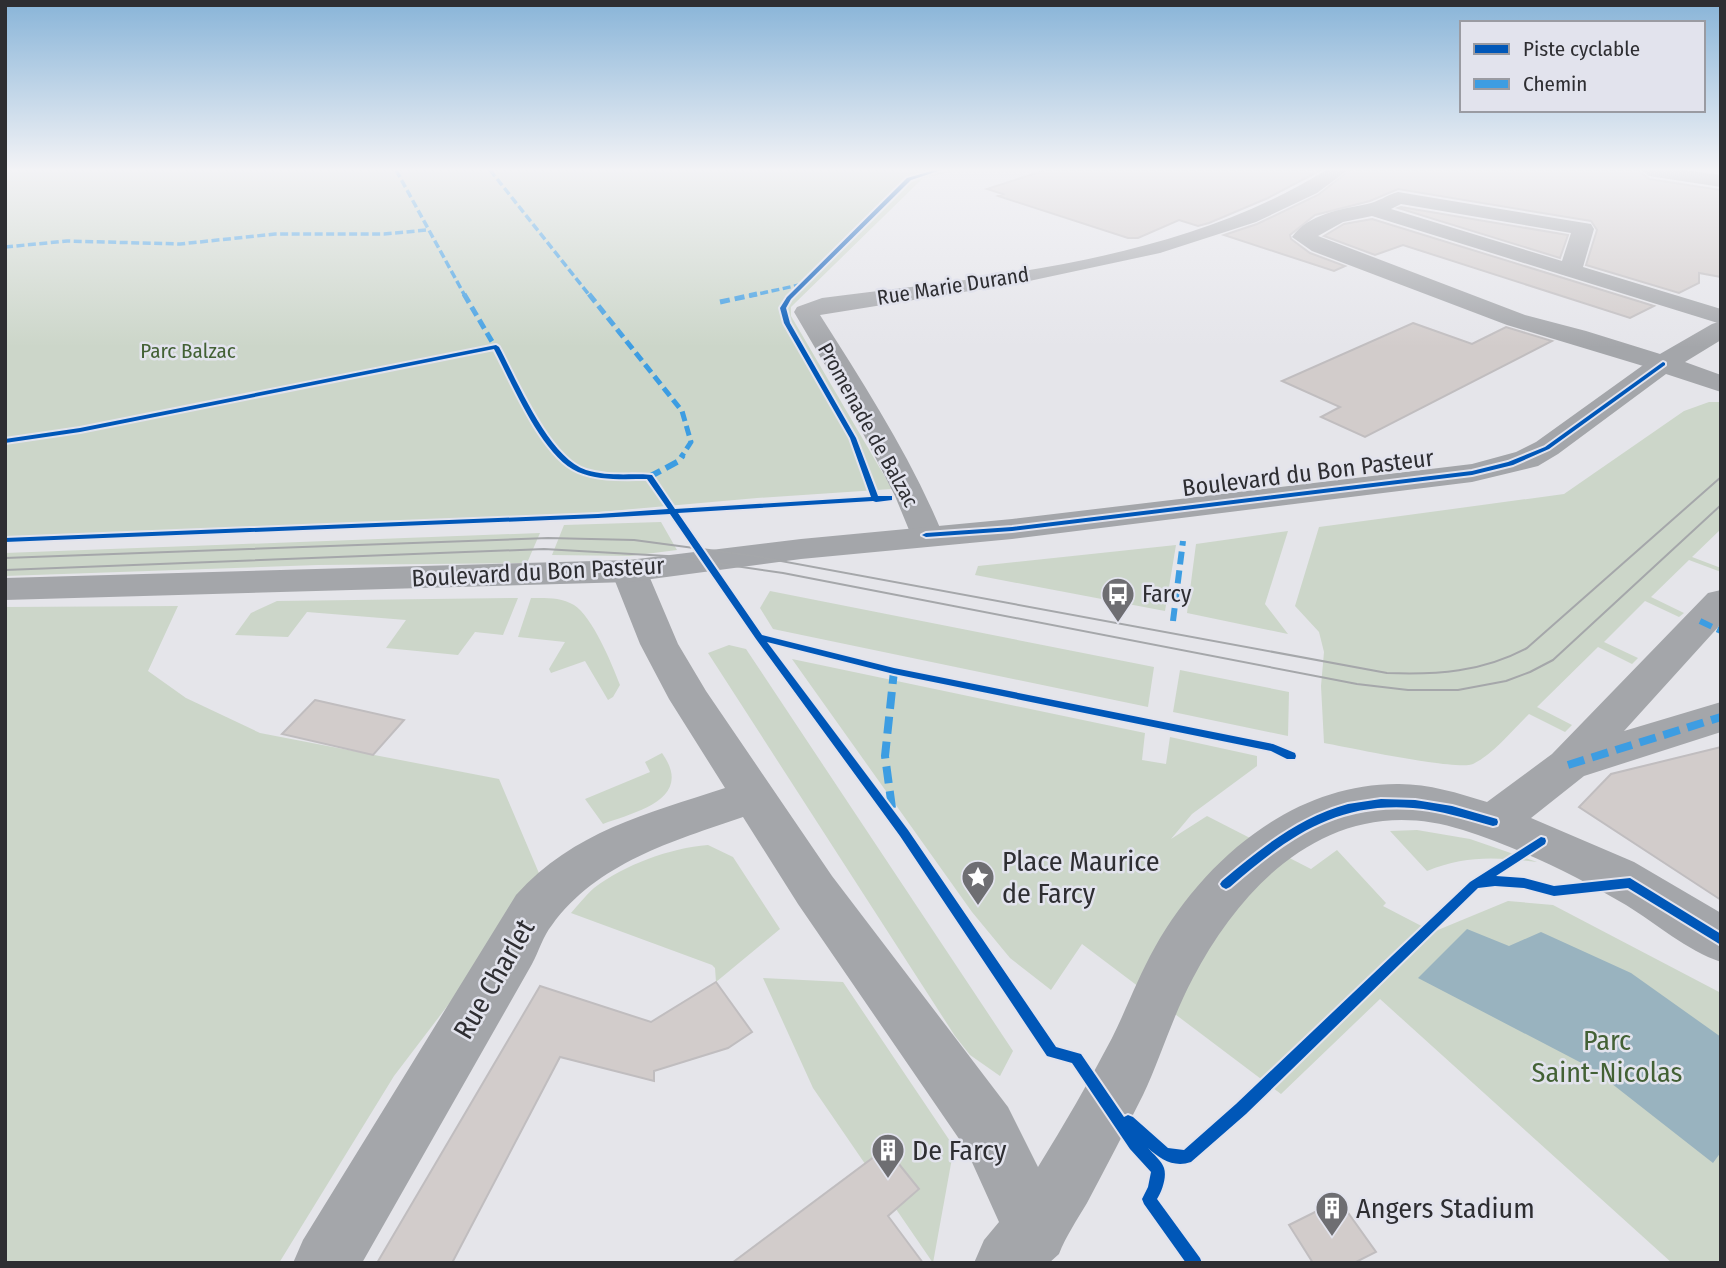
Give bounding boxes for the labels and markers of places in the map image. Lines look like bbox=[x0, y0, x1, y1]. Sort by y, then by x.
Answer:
bus stop icon: Farcy bbox=[1099, 575, 1137, 624]
place label: Farcy bbox=[1142, 580, 1192, 608]
place label: Place Maurice de Farcy bbox=[1002, 845, 1160, 910]
place icon: Place Maurice de Farcy bbox=[959, 858, 997, 907]
building icon: De Farcy bbox=[869, 1131, 907, 1180]
place label: De Farcy bbox=[912, 1134, 1007, 1167]
building icon: Angers Stadium bbox=[1313, 1189, 1351, 1238]
place label: Angers Stadium bbox=[1356, 1192, 1535, 1225]

